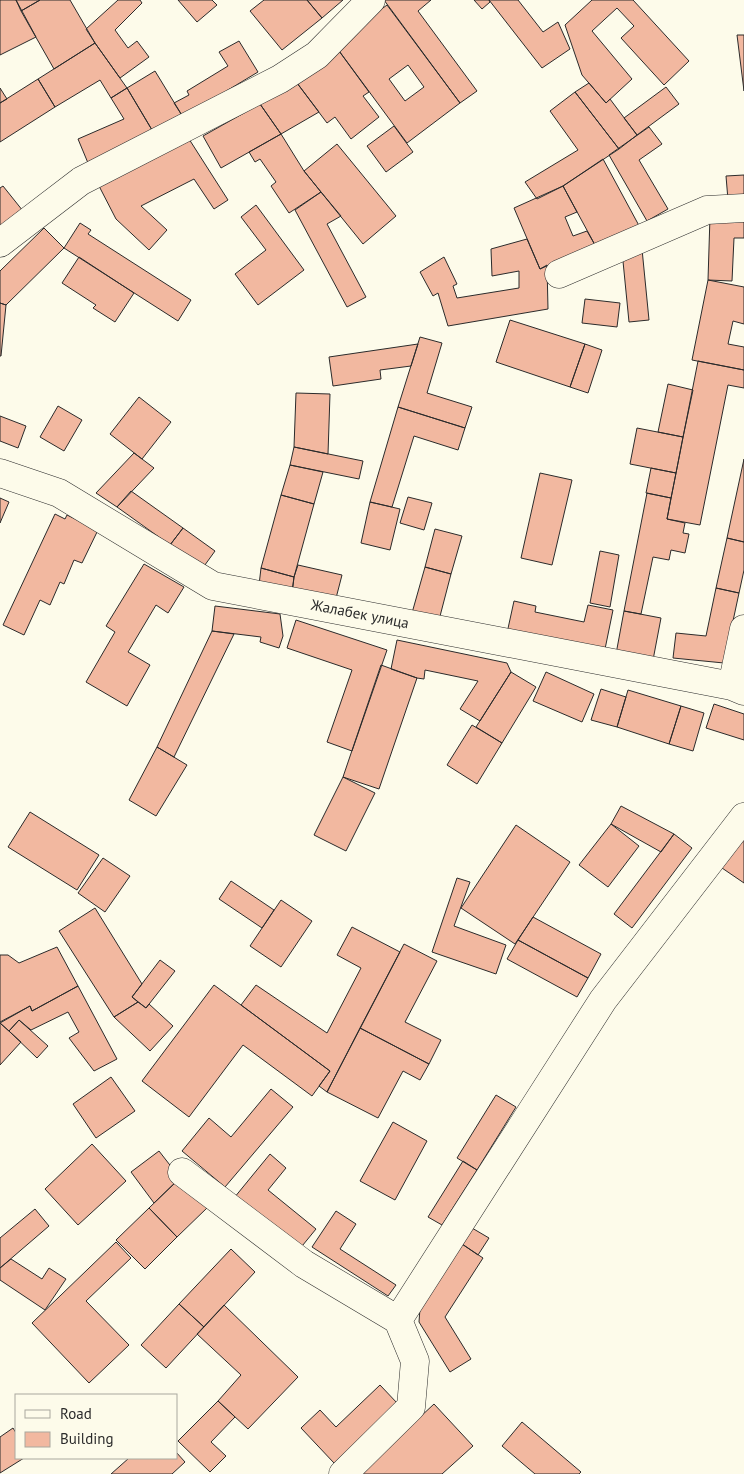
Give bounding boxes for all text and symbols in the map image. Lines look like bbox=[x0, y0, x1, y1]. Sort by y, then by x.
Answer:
street label: Жалабек улица bbox=[308, 594, 411, 632]
legend bbox=[15, 1394, 178, 1459]
text: Road bbox=[60, 1404, 92, 1423]
text: Building bbox=[60, 1429, 114, 1448]

